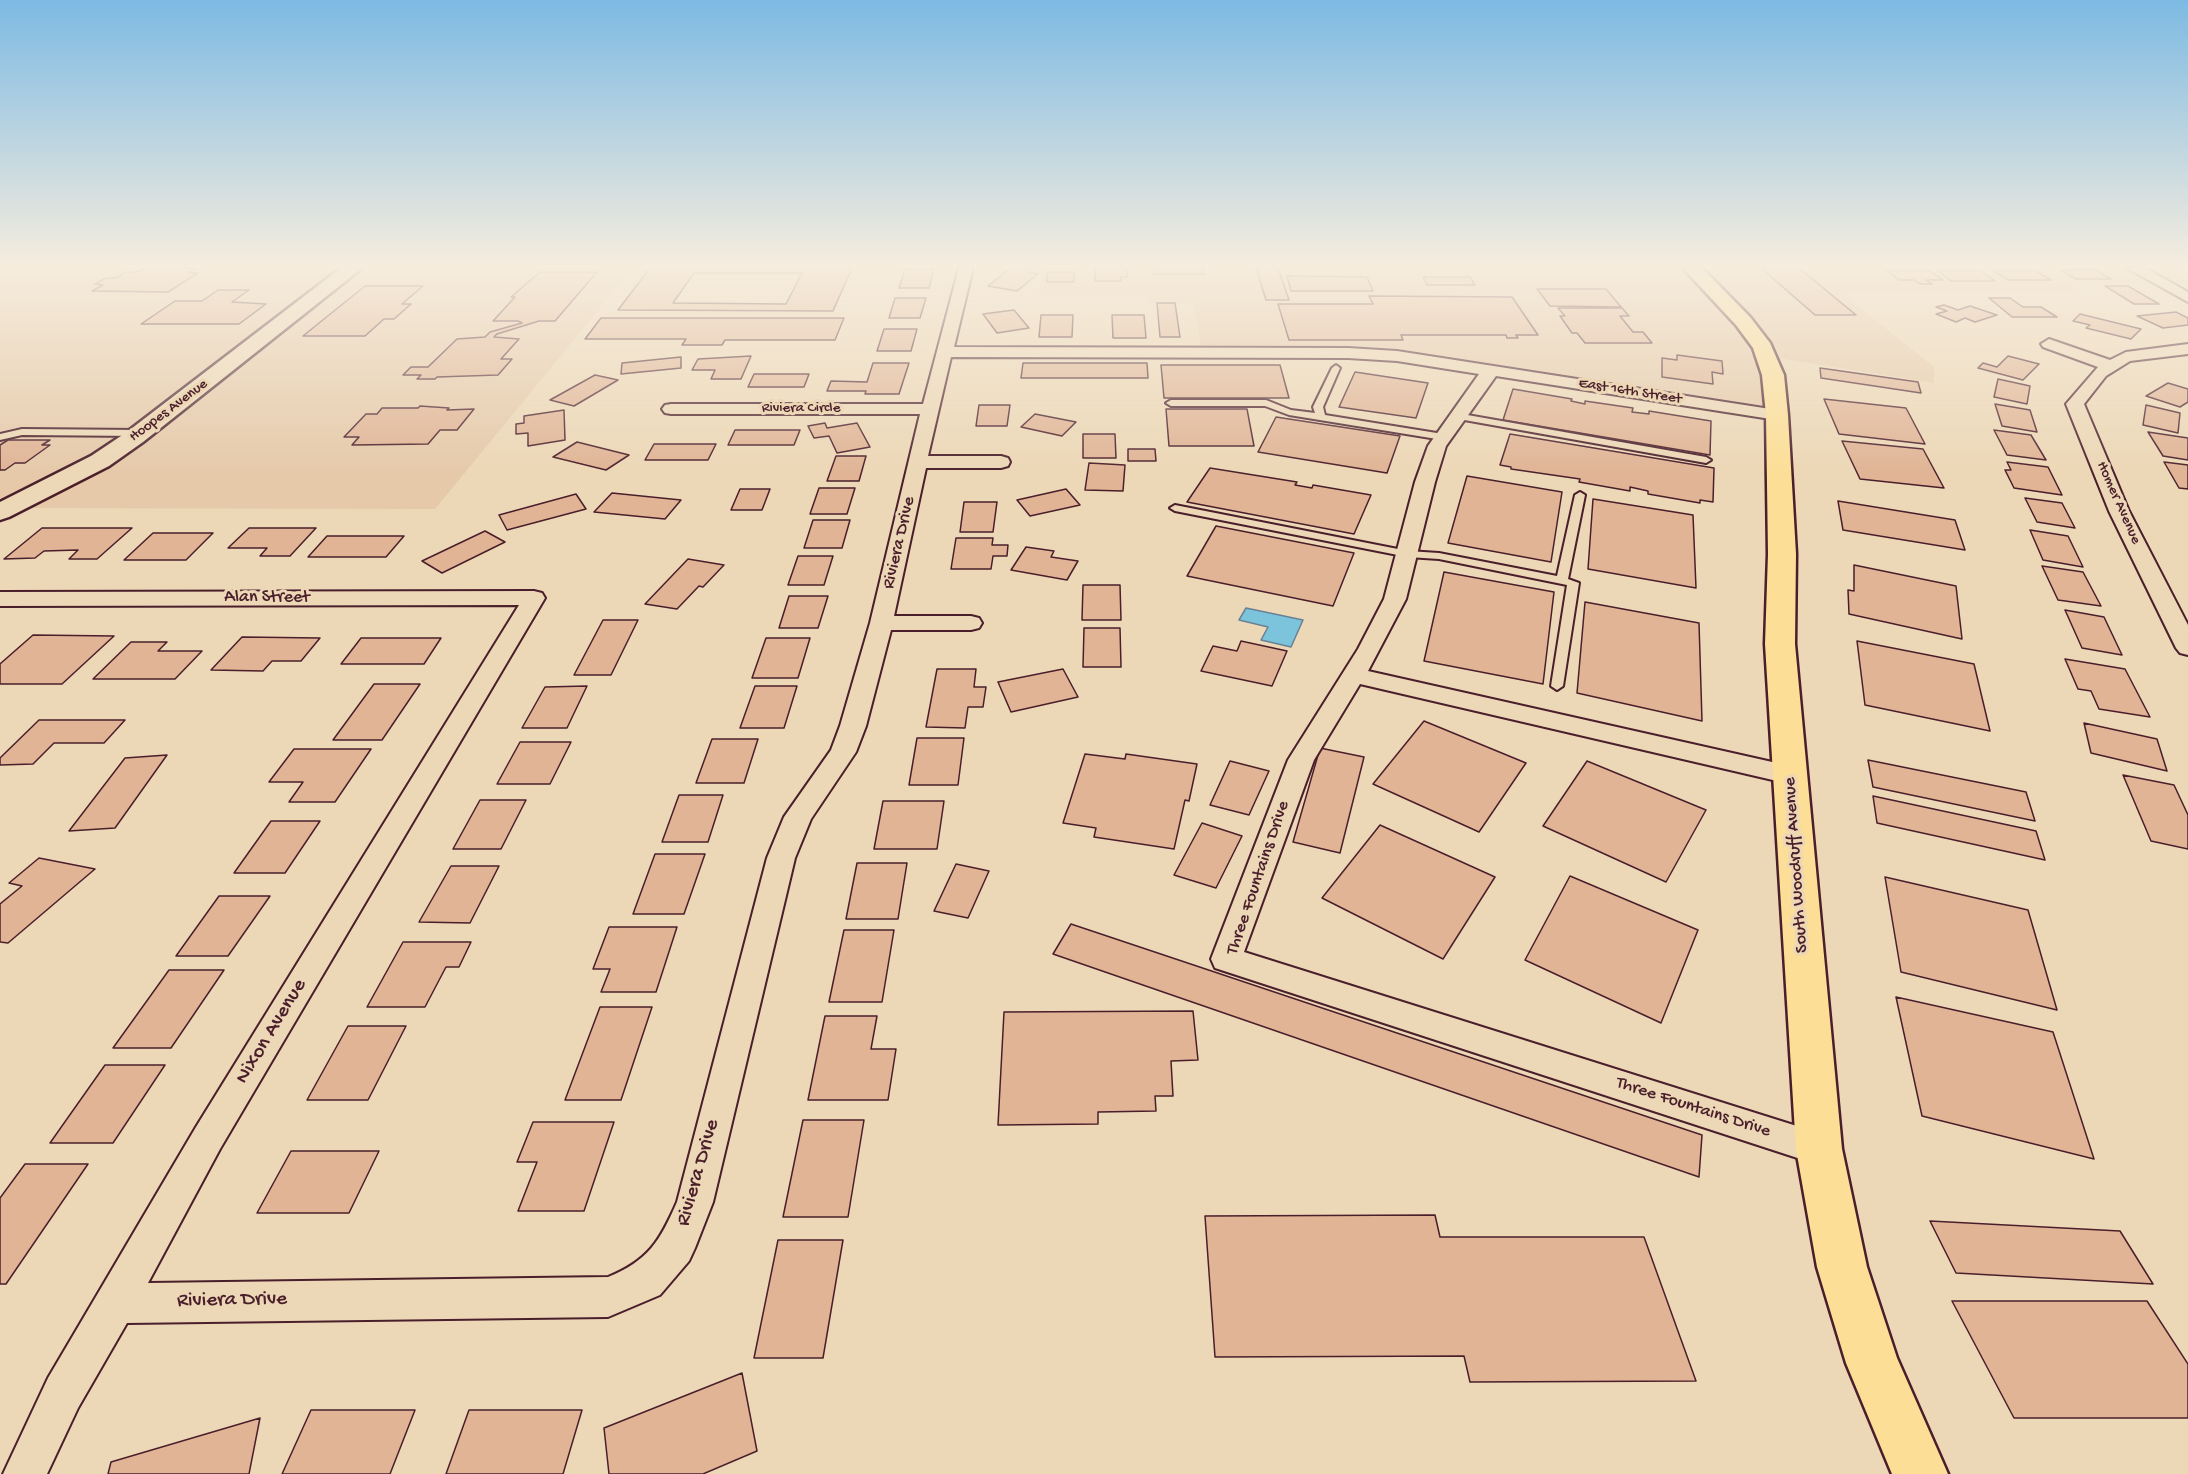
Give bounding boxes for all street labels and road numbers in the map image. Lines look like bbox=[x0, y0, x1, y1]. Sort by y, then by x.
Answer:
street label: East 16th Street bbox=[1577, 375, 1683, 409]
street label: Hoopes Avenue bbox=[126, 376, 212, 446]
street label: Riviera Circle bbox=[762, 400, 840, 418]
street label: Homer Avenue bbox=[2092, 459, 2144, 547]
street label: Riviera Drive bbox=[879, 495, 921, 591]
street label: Alan Street bbox=[224, 587, 310, 609]
street label: South Woodruff Avenue bbox=[1780, 776, 1814, 954]
street label: Three Fountains Drive bbox=[1223, 798, 1295, 958]
street label: Nixon Avenue bbox=[231, 975, 313, 1089]
street label: Three Fountains Drive bbox=[1613, 1073, 1773, 1143]
street label: Riviera Drive bbox=[672, 1117, 726, 1229]
street label: Riviera Drive bbox=[177, 1287, 287, 1315]

